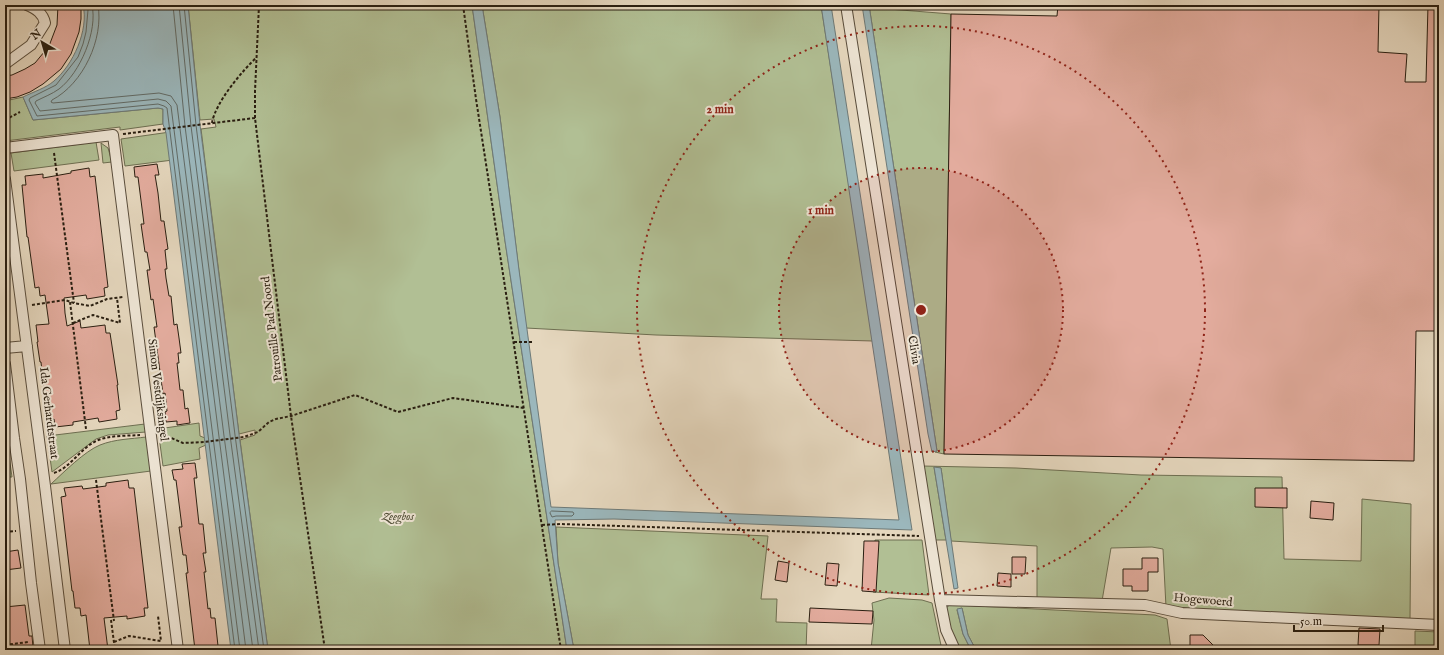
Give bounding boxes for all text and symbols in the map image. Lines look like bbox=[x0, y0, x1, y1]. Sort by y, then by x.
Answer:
north arrow bbox=[22, 22, 62, 62]
text: N bbox=[28, 26, 45, 44]
text: 2 min bbox=[706, 102, 734, 117]
text: 1 min bbox=[808, 203, 835, 218]
street label: Patrouille Pad Noord bbox=[258, 275, 286, 382]
centre of rings bbox=[914, 303, 928, 317]
street label: Clivia bbox=[904, 335, 924, 366]
street label: Simon Vestdijksingel bbox=[144, 338, 172, 443]
street label: Ida Gerhardtstraat bbox=[36, 366, 62, 460]
park label: Zeegbos bbox=[381, 509, 414, 525]
street label: Hogewoerd bbox=[1173, 590, 1234, 610]
scale bar bbox=[1294, 607, 1383, 633]
text: 50 m bbox=[1300, 614, 1322, 629]

